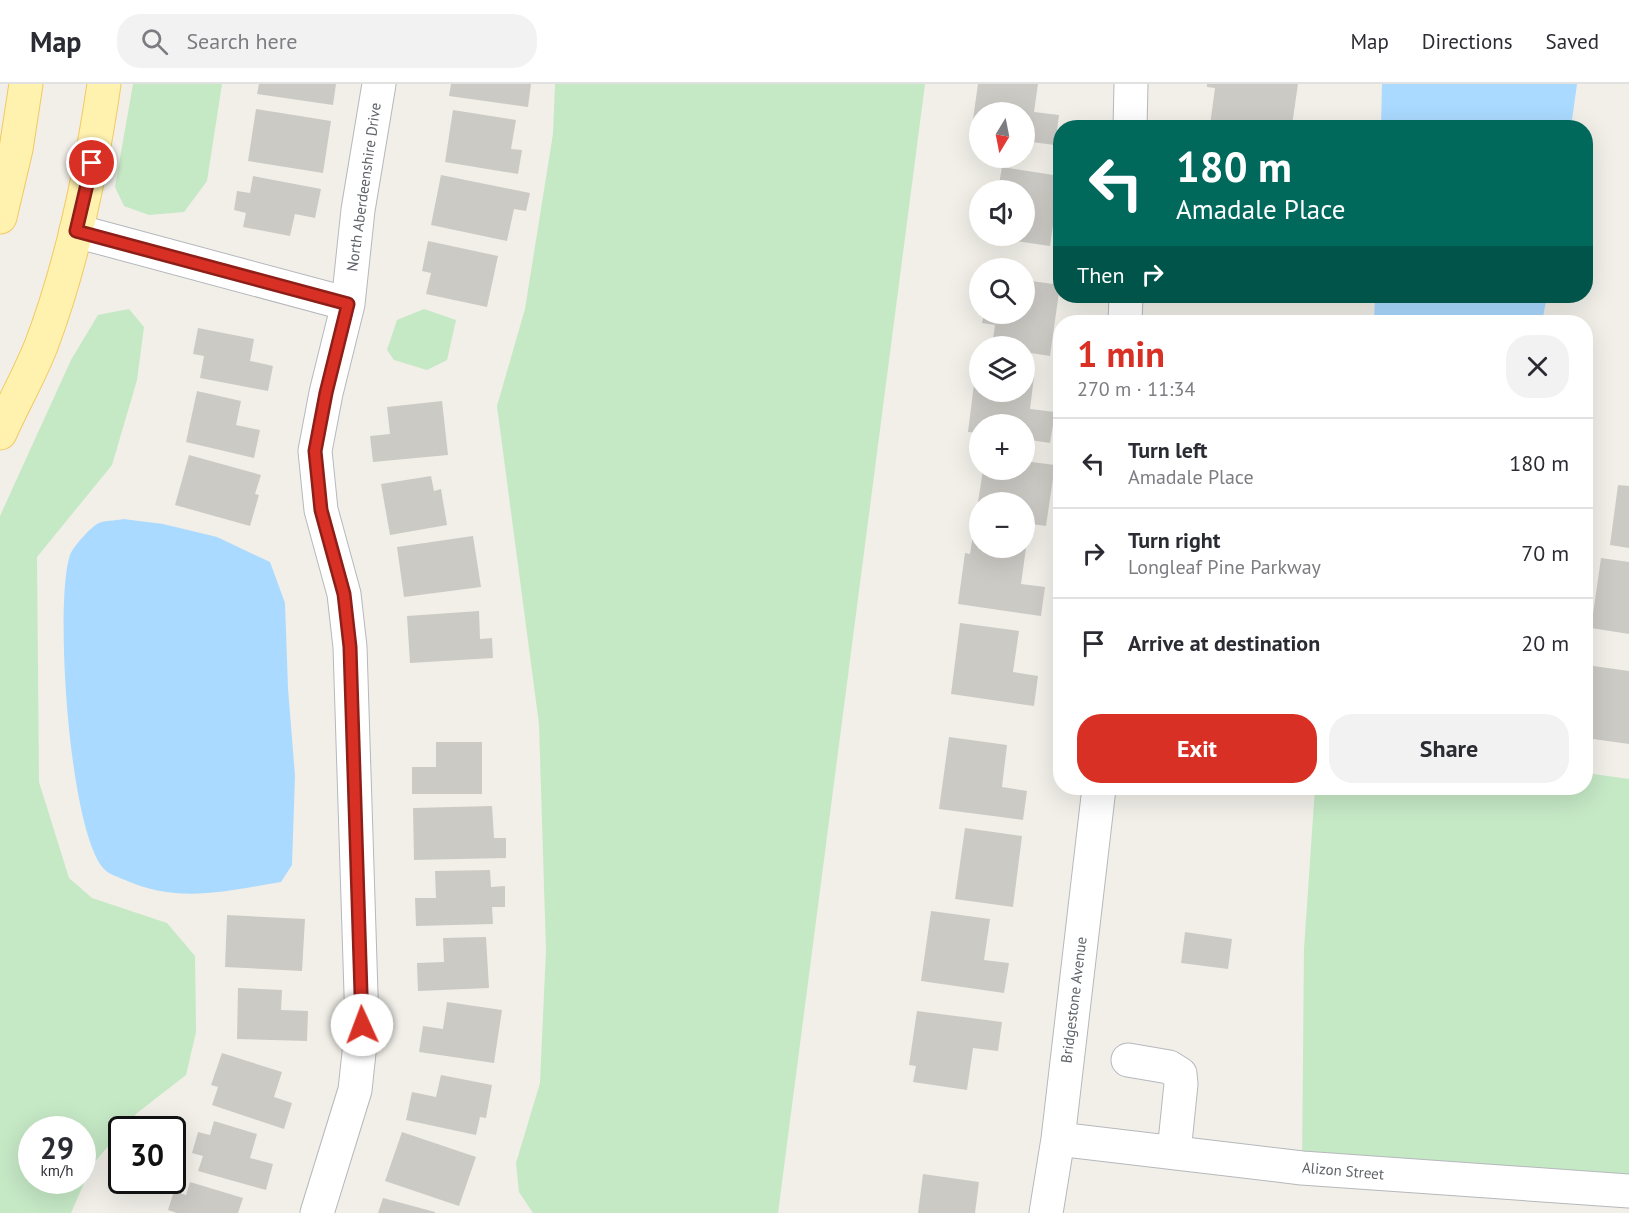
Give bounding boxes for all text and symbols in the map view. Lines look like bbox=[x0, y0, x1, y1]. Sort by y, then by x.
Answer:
search box bbox=[117, 14, 537, 68]
text: Map bbox=[30, 23, 81, 60]
icon: search bbox=[138, 25, 171, 58]
text: Search here bbox=[186, 27, 297, 55]
text: Map bbox=[1350, 28, 1389, 55]
text: Directions bbox=[1422, 28, 1513, 55]
text: Saved bbox=[1546, 28, 1599, 55]
street label: North Aberdeenshire Drive bbox=[342, 101, 385, 273]
north arrow bbox=[969, 102, 1035, 168]
map controls bbox=[969, 102, 1035, 558]
pin bbox=[66, 137, 117, 188]
text: 180 m bbox=[1176, 139, 1292, 194]
icon: left bbox=[1077, 144, 1155, 222]
icon: arrive bbox=[75, 146, 108, 179]
button: sound bbox=[969, 180, 1035, 246]
text: Amadale Place bbox=[1176, 192, 1345, 226]
button: search bbox=[969, 258, 1035, 324]
icon: right bbox=[1136, 258, 1169, 291]
text: Then bbox=[1077, 261, 1124, 289]
text: 1 min bbox=[1077, 330, 1165, 377]
button: close bbox=[1506, 335, 1569, 398]
button: layers bbox=[969, 336, 1035, 402]
text: 270 m · 11:34 bbox=[1077, 376, 1195, 402]
button: + bbox=[969, 414, 1035, 480]
text: Turn left bbox=[1128, 436, 1208, 464]
icon: left bbox=[1077, 447, 1110, 480]
text: 180 m bbox=[1509, 449, 1569, 477]
text: Amadale Place bbox=[1128, 464, 1254, 490]
button: − bbox=[969, 492, 1035, 558]
text: Turn right bbox=[1128, 526, 1220, 554]
icon: right bbox=[1077, 537, 1110, 570]
text: 70 m bbox=[1521, 539, 1569, 567]
text: Longleaf Pine Parkway bbox=[1128, 554, 1321, 580]
icon: arrive bbox=[1077, 627, 1110, 660]
text: Arrive at destination bbox=[1128, 629, 1320, 657]
text: 20 m bbox=[1521, 629, 1569, 657]
button: Exit bbox=[1077, 714, 1317, 783]
button: Share bbox=[1329, 714, 1569, 783]
street label: Bridgestone Avenue bbox=[1056, 936, 1091, 1064]
position arrow bbox=[330, 993, 394, 1057]
speed limit sign: 30 bbox=[108, 1116, 186, 1194]
text: 29 bbox=[40, 1128, 74, 1167]
street label: Alizon Street bbox=[1301, 1157, 1385, 1184]
text: km/h bbox=[41, 1161, 73, 1180]

